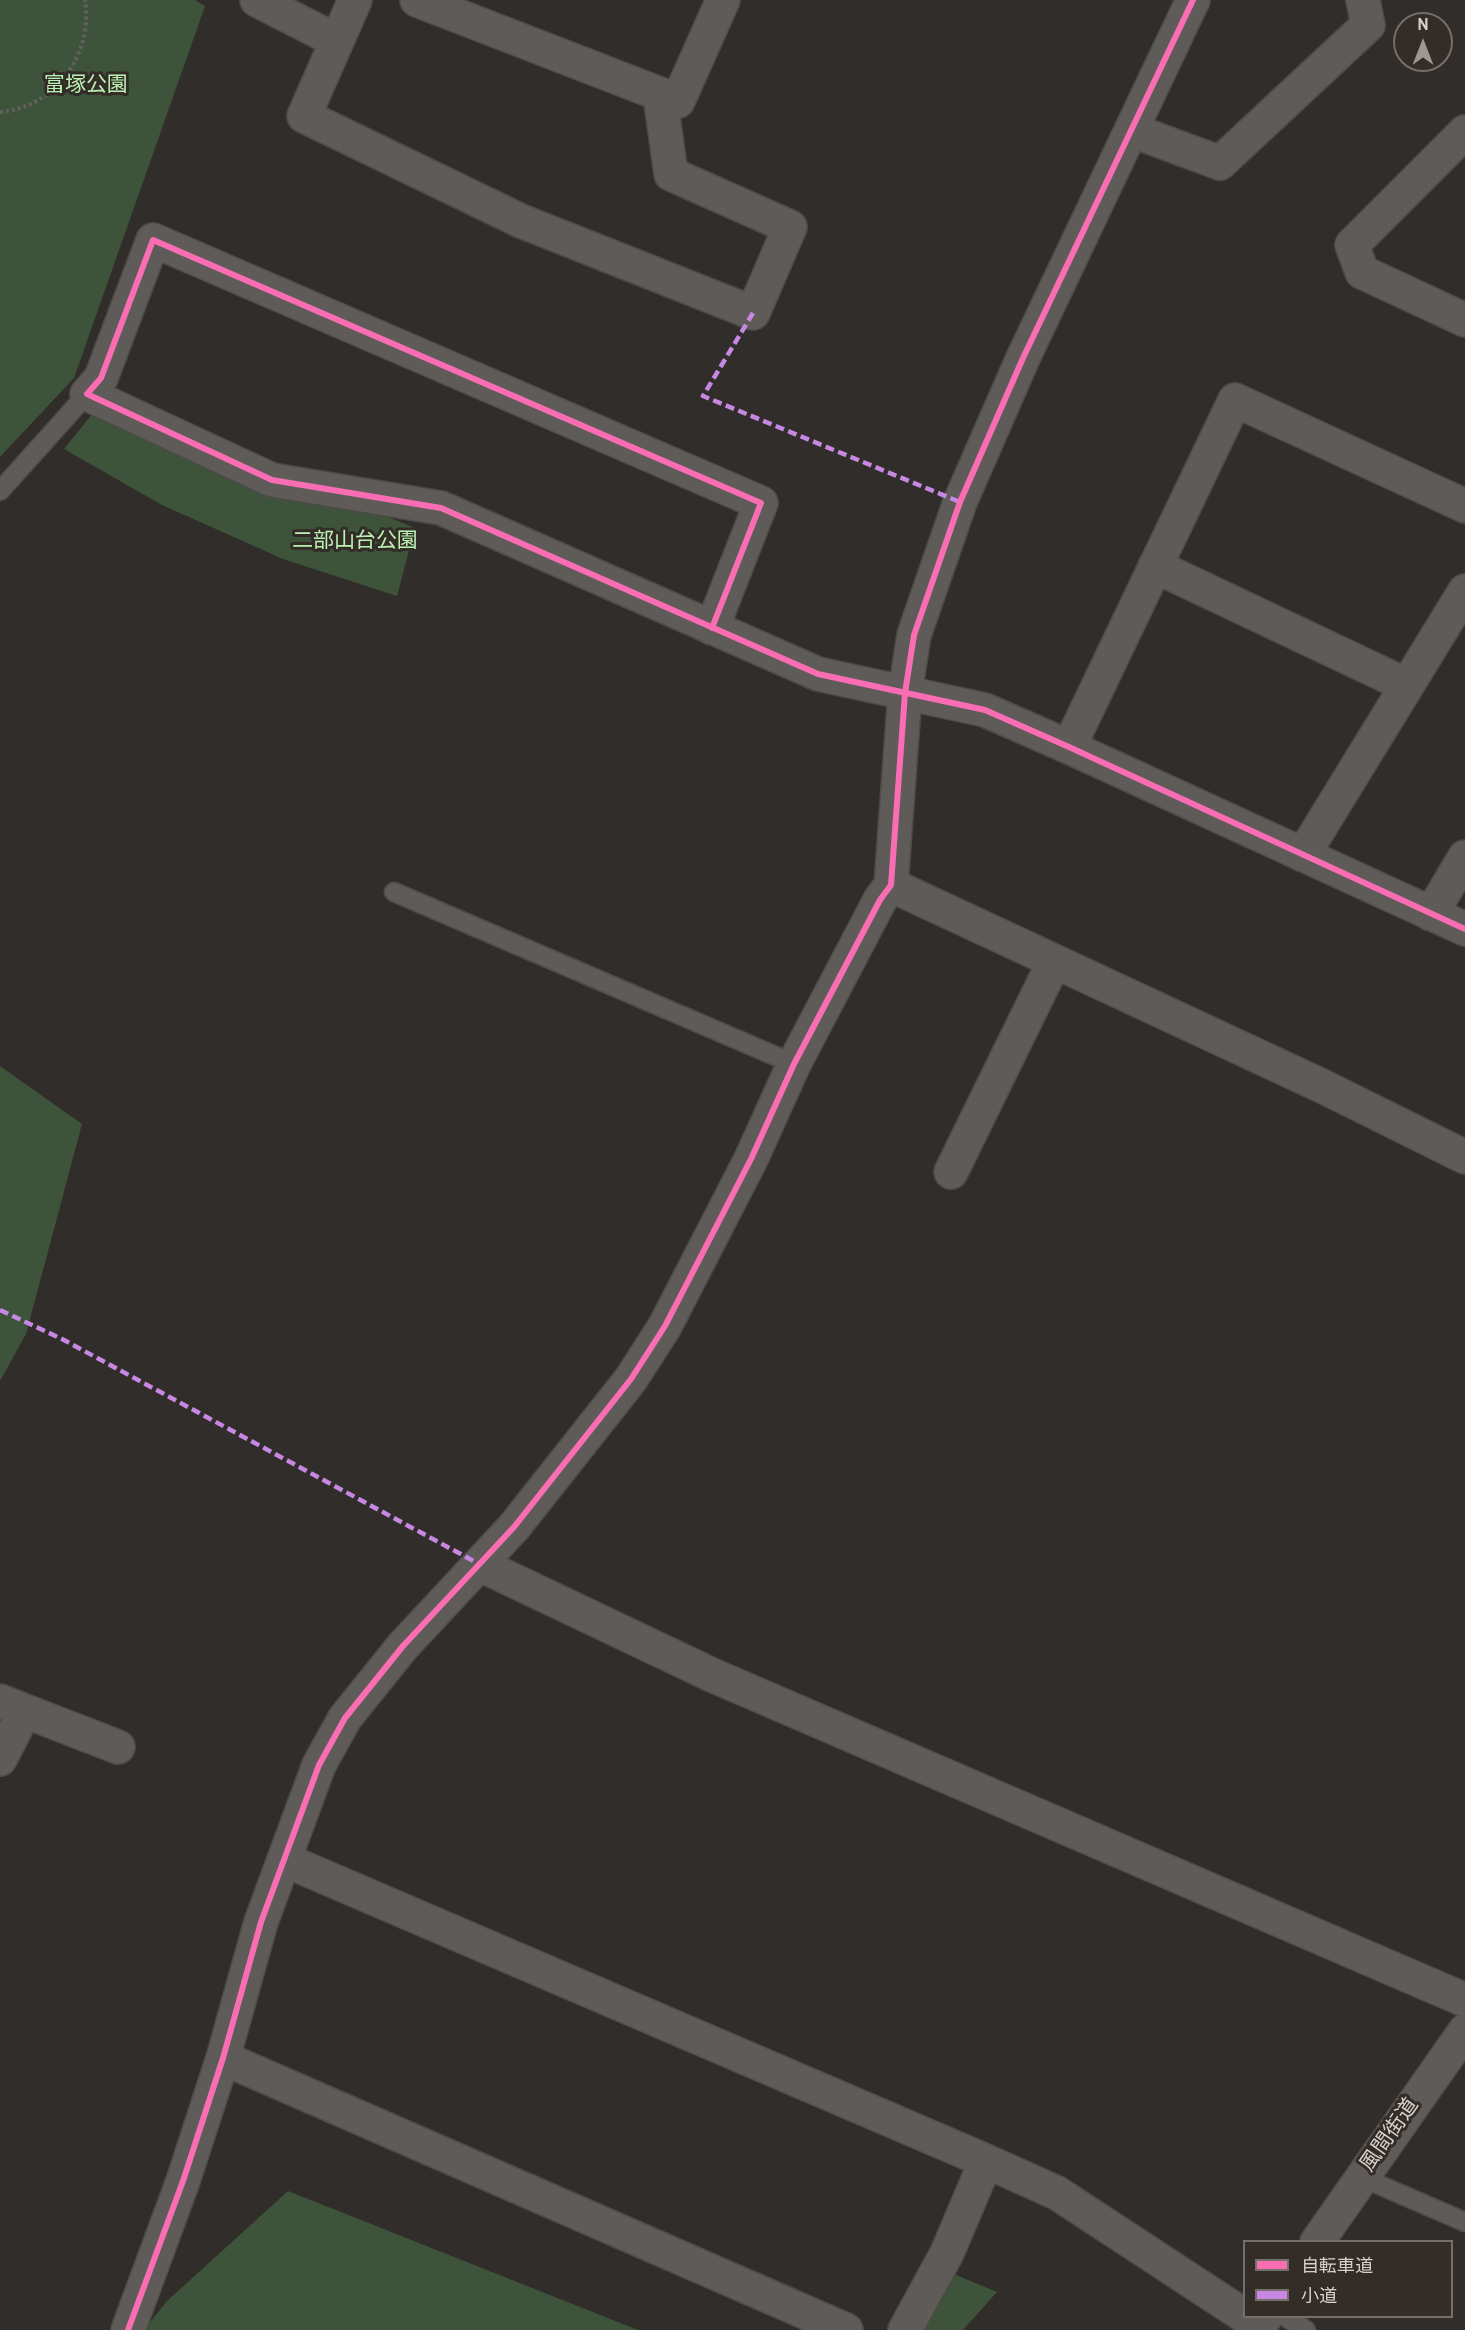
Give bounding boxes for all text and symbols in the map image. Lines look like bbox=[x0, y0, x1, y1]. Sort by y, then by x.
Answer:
north arrow bbox=[1393, 12, 1453, 72]
text: N bbox=[1417, 16, 1429, 36]
park label: 富塚公園 bbox=[44, 74, 128, 100]
park label: 二部山台公園 bbox=[292, 530, 418, 556]
street label: 風間街道 bbox=[1357, 2094, 1425, 2178]
legend bbox=[1243, 2240, 1453, 2318]
text: 自転車道 bbox=[1301, 2256, 1373, 2279]
text: 小道 bbox=[1301, 2286, 1337, 2309]

